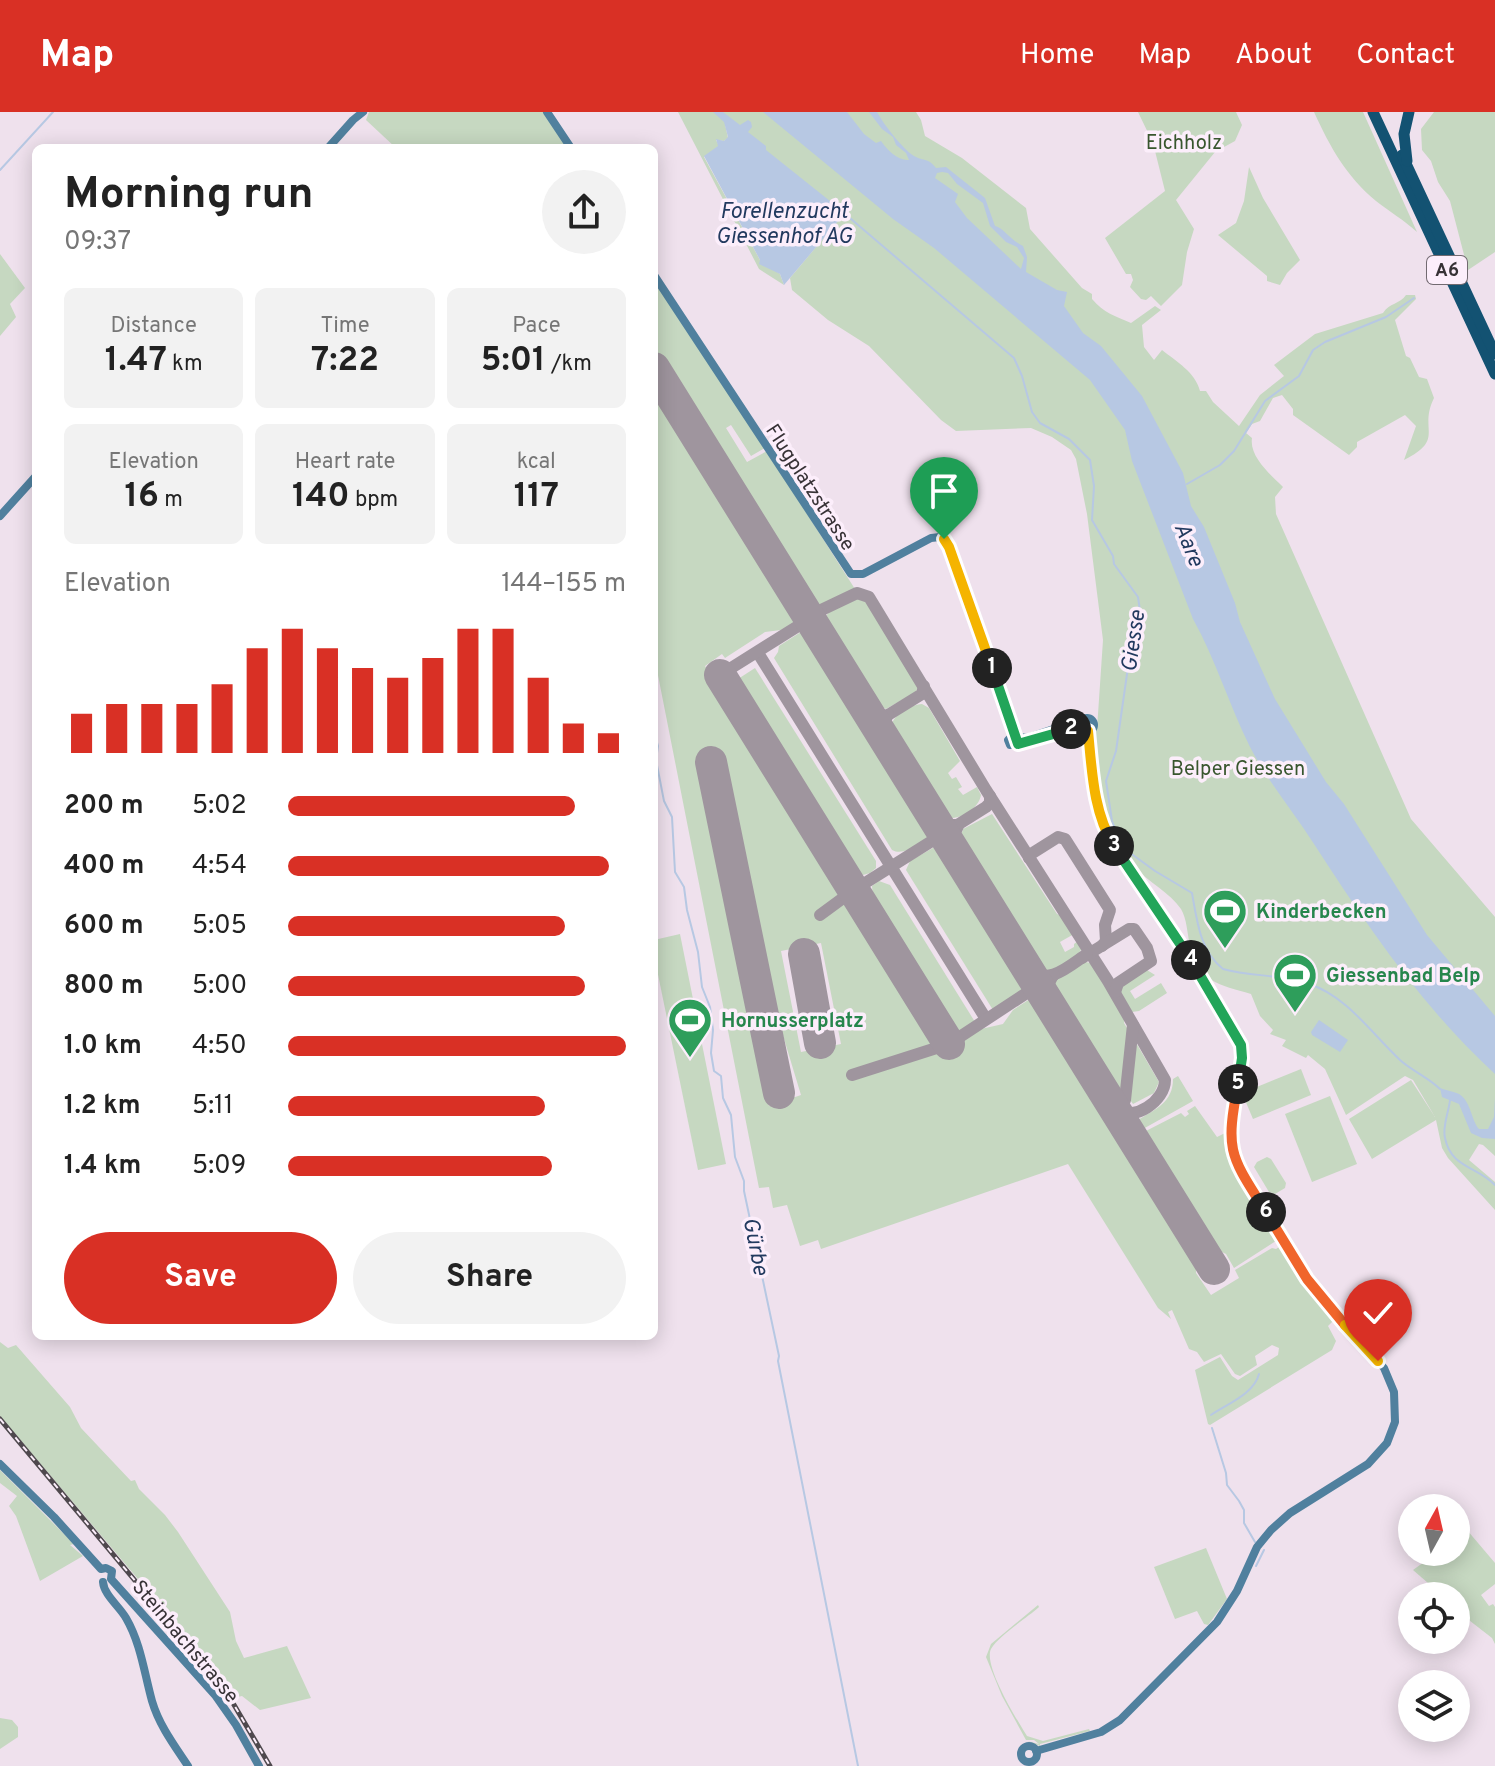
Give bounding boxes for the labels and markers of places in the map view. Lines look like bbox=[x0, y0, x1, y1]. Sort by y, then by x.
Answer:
pin bbox=[910, 457, 978, 539]
pin: 1 bbox=[972, 648, 1012, 688]
pin: 2 bbox=[1051, 709, 1091, 749]
pin: 3 bbox=[1094, 826, 1134, 866]
sports icon: Kinderbecken bbox=[1201, 887, 1249, 950]
place label: Kinderbecken bbox=[1256, 900, 1386, 926]
pin: 4 bbox=[1171, 940, 1211, 980]
sports icon: Giessenbad Belp bbox=[1271, 951, 1319, 1014]
place label: Giessenbad Belp bbox=[1326, 964, 1481, 990]
sports icon: Hornusserplatz bbox=[666, 996, 714, 1059]
place label: Hornusserplatz bbox=[721, 1009, 864, 1035]
pin: 5 bbox=[1218, 1064, 1258, 1104]
pin: 6 bbox=[1246, 1192, 1286, 1232]
pin bbox=[1344, 1279, 1412, 1361]

